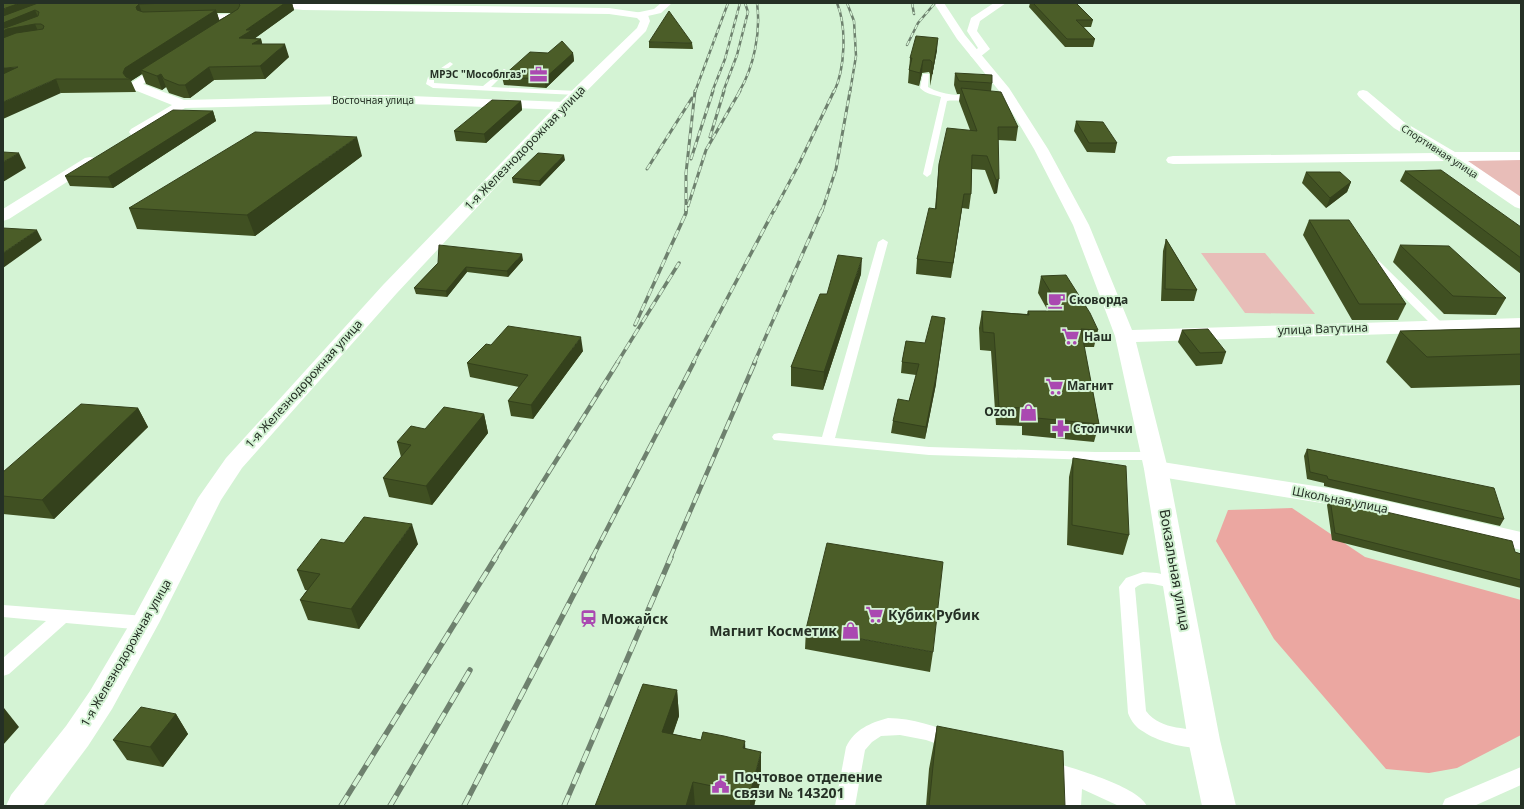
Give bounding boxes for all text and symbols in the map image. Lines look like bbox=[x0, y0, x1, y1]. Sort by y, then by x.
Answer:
office icon: МРЭС "Мособлгаз" bbox=[529, 64, 549, 84]
place label: МРЭС "Мособлгаз" bbox=[430, 67, 526, 81]
street label: 1-я Железнодорожная улица bbox=[460, 81, 589, 214]
street label: Восточная улица bbox=[332, 93, 414, 107]
street label: Спортивная улица bbox=[1399, 121, 1481, 181]
cafe icon: Сковорда bbox=[1046, 290, 1066, 310]
place label: Сковорда bbox=[1069, 291, 1128, 308]
street label: 1-я Железнодорожная улица bbox=[241, 316, 366, 452]
street label: улица Ватутина bbox=[1278, 318, 1368, 339]
supermarket icon: Наш bbox=[1061, 327, 1081, 347]
place label: Наш bbox=[1084, 328, 1112, 345]
supermarket icon: Магнит bbox=[1044, 376, 1064, 396]
place label: Магнит bbox=[1067, 377, 1113, 394]
shop icon: Ozon bbox=[1018, 402, 1038, 422]
place label: Ozon bbox=[984, 403, 1015, 420]
pharmacy icon: Столички bbox=[1050, 419, 1070, 439]
place label: Столички bbox=[1073, 420, 1133, 437]
street label: Школьная улица bbox=[1291, 482, 1390, 517]
street label: Вокзальная улица bbox=[1155, 508, 1196, 632]
street label: 1-я Железнодорожная улица bbox=[76, 576, 175, 730]
supermarket icon: Кубик Рубик bbox=[865, 605, 885, 625]
place label: Кубик Рубик bbox=[888, 605, 980, 624]
station icon: Можайск bbox=[578, 609, 598, 629]
place label: Можайск bbox=[601, 609, 669, 628]
place label: Магнит Косметик bbox=[709, 621, 837, 640]
shop icon: Магнит Косметик bbox=[840, 621, 860, 641]
place label: Почтовое отделение связи № 143201 bbox=[734, 767, 882, 802]
public building icon: Почтовое отделение связи № 143201 bbox=[711, 775, 731, 795]

